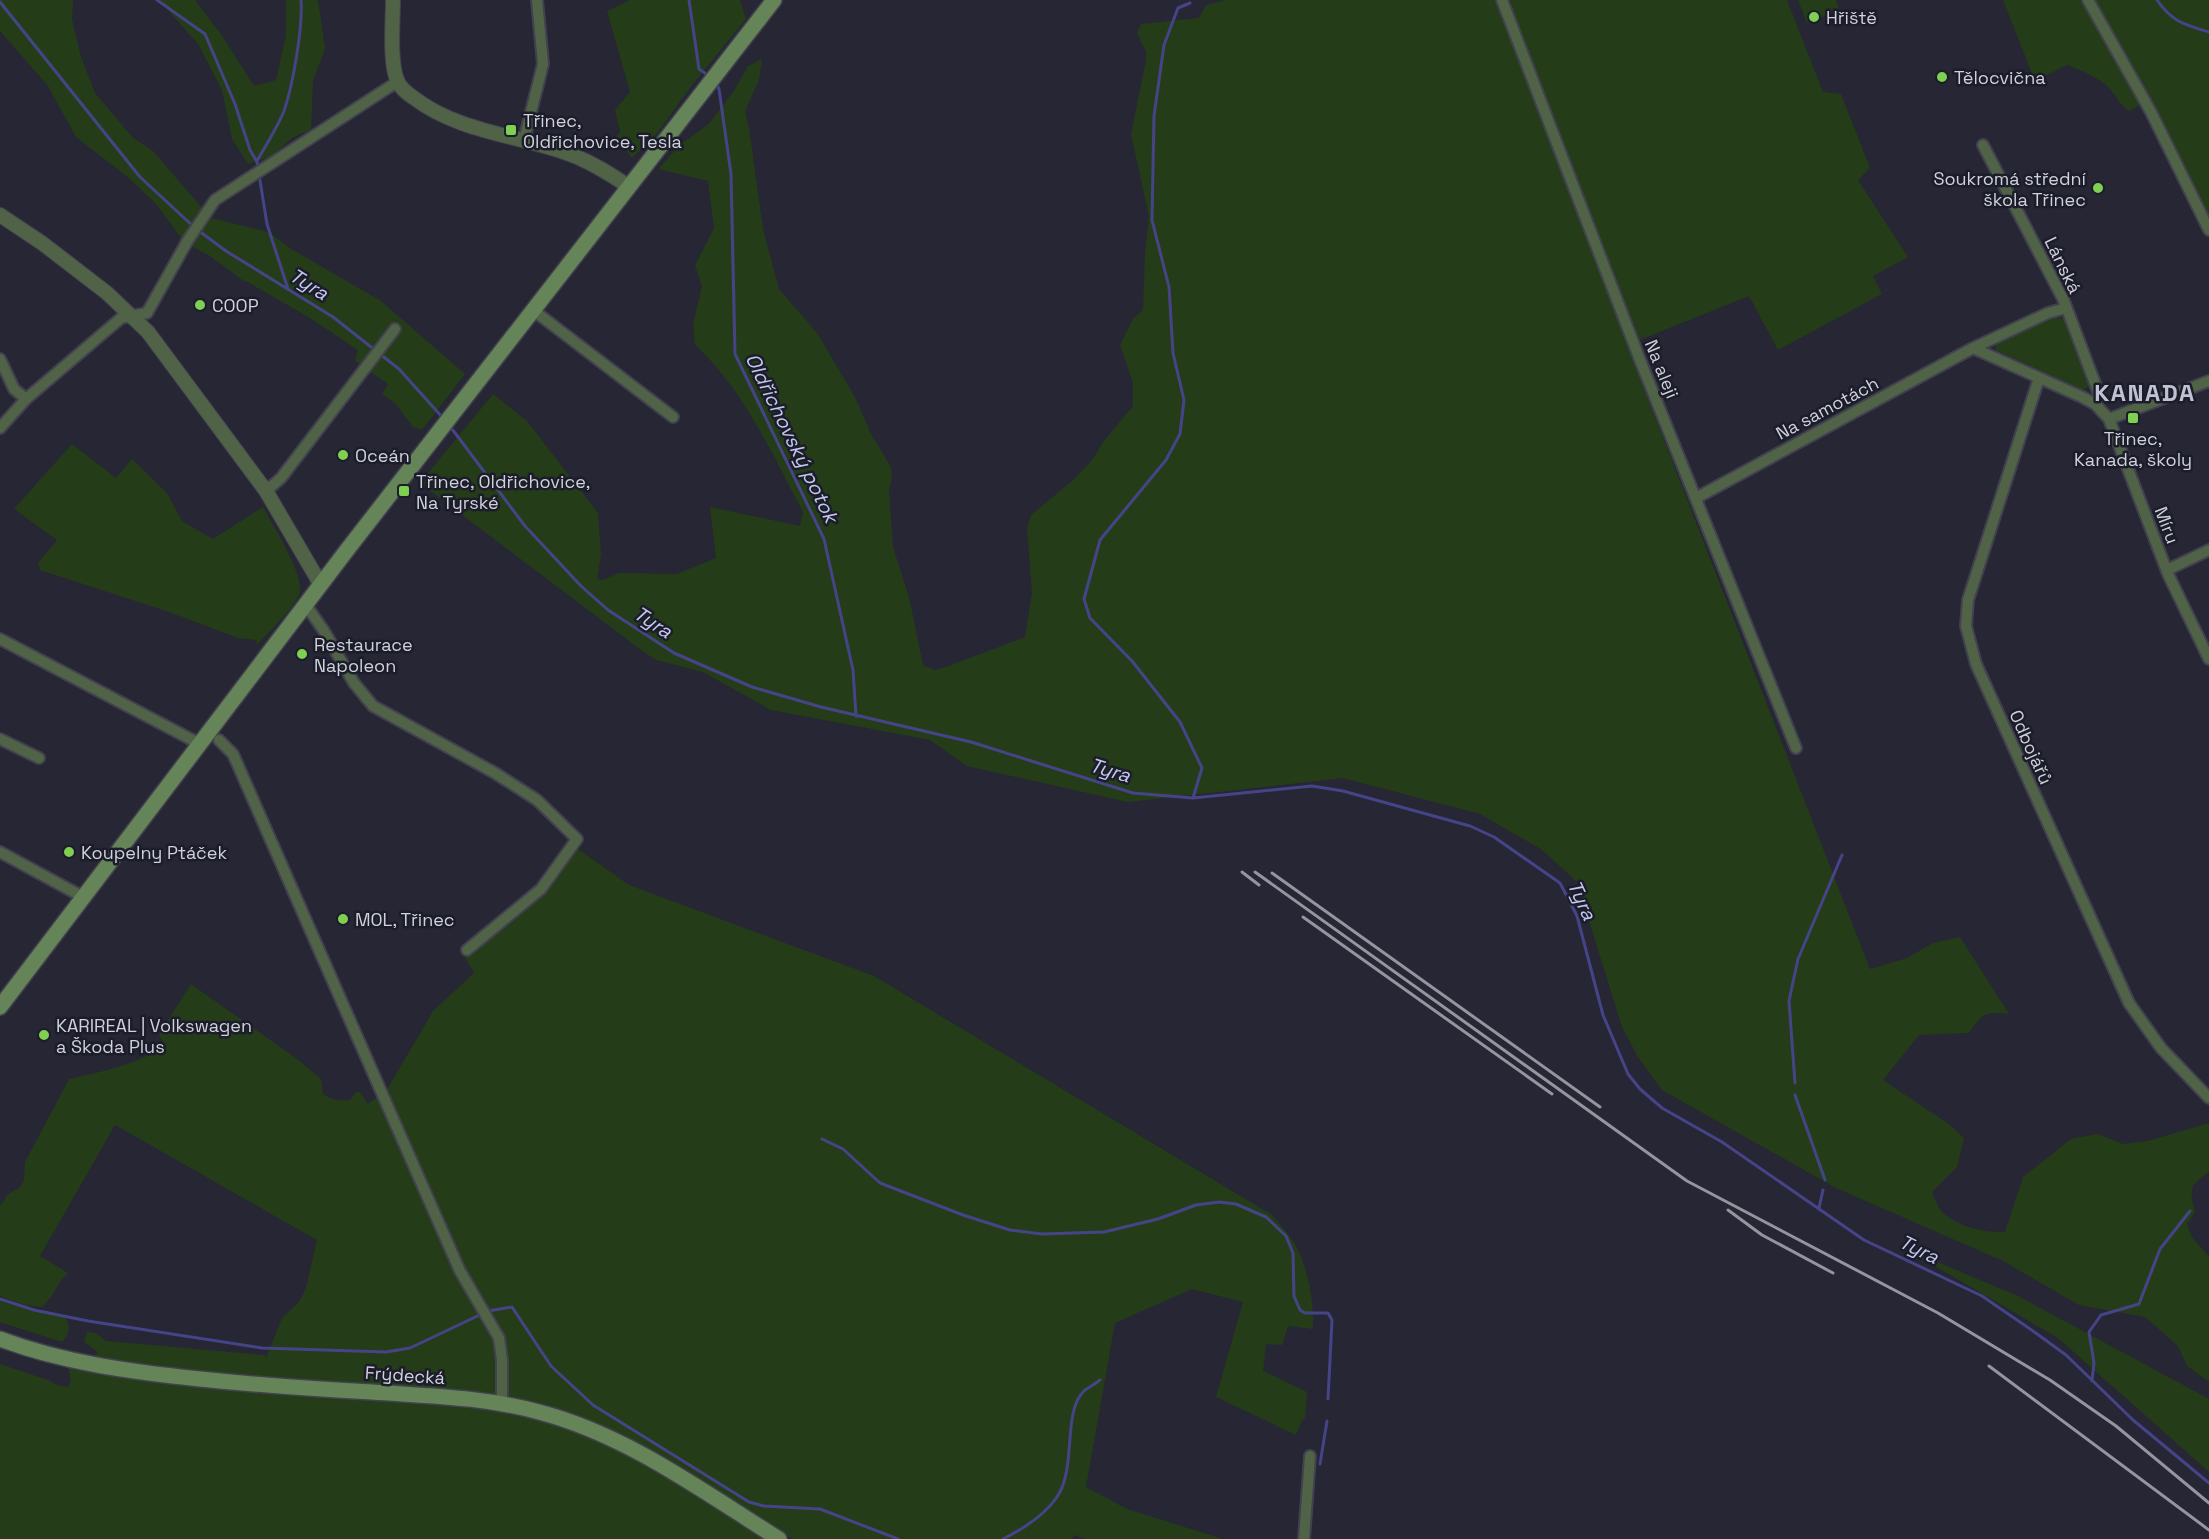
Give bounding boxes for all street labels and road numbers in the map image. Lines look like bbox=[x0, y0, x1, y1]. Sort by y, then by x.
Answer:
street label: Lánská bbox=[2039, 233, 2087, 297]
street label: Na aleji bbox=[1640, 336, 1684, 402]
street label: Na samotách bbox=[1772, 371, 1882, 445]
street label: Míru bbox=[2149, 503, 2185, 547]
street label: Odbojářů bbox=[2004, 706, 2058, 788]
street label: Frýdecká bbox=[364, 1361, 446, 1389]

